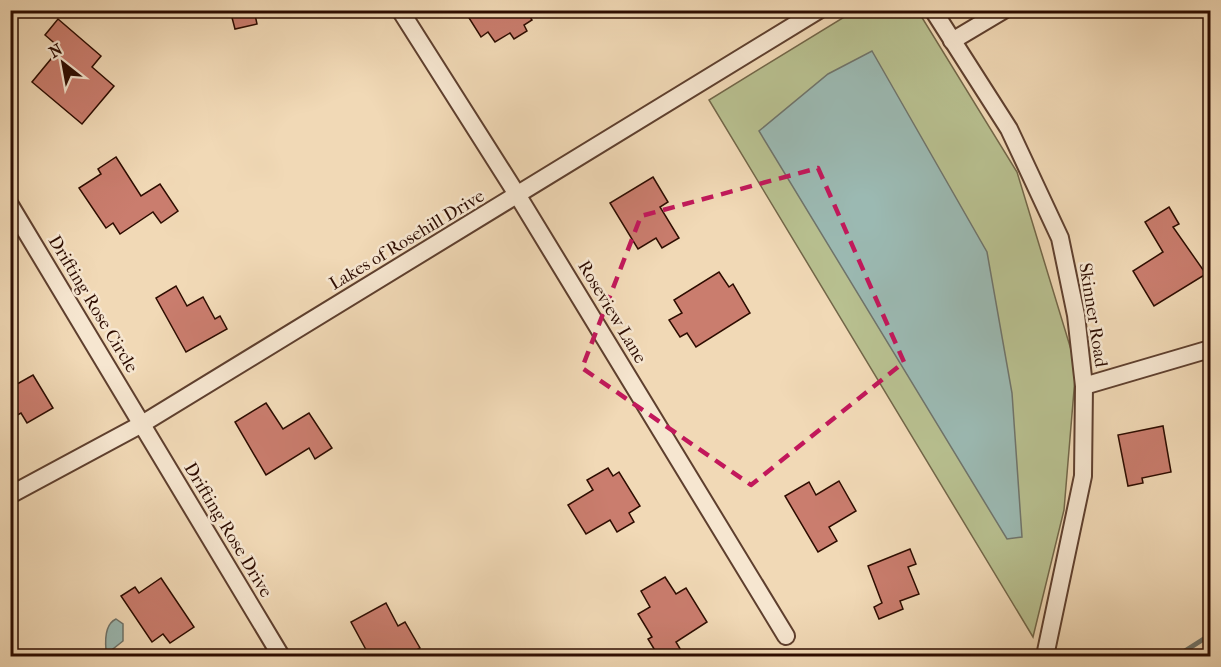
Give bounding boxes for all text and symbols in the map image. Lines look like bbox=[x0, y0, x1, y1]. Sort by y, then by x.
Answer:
north arrow bbox=[33, 33, 93, 93]
text: N bbox=[45, 39, 66, 62]
street label: Lakes of Rosehill Drive bbox=[326, 185, 488, 295]
street label: Drifting Rose Circle bbox=[44, 232, 142, 376]
street label: Roseview Lane bbox=[573, 257, 651, 367]
street label: Skinner Road bbox=[1074, 261, 1112, 369]
street label: Drifting Rose Drive bbox=[179, 459, 277, 601]

